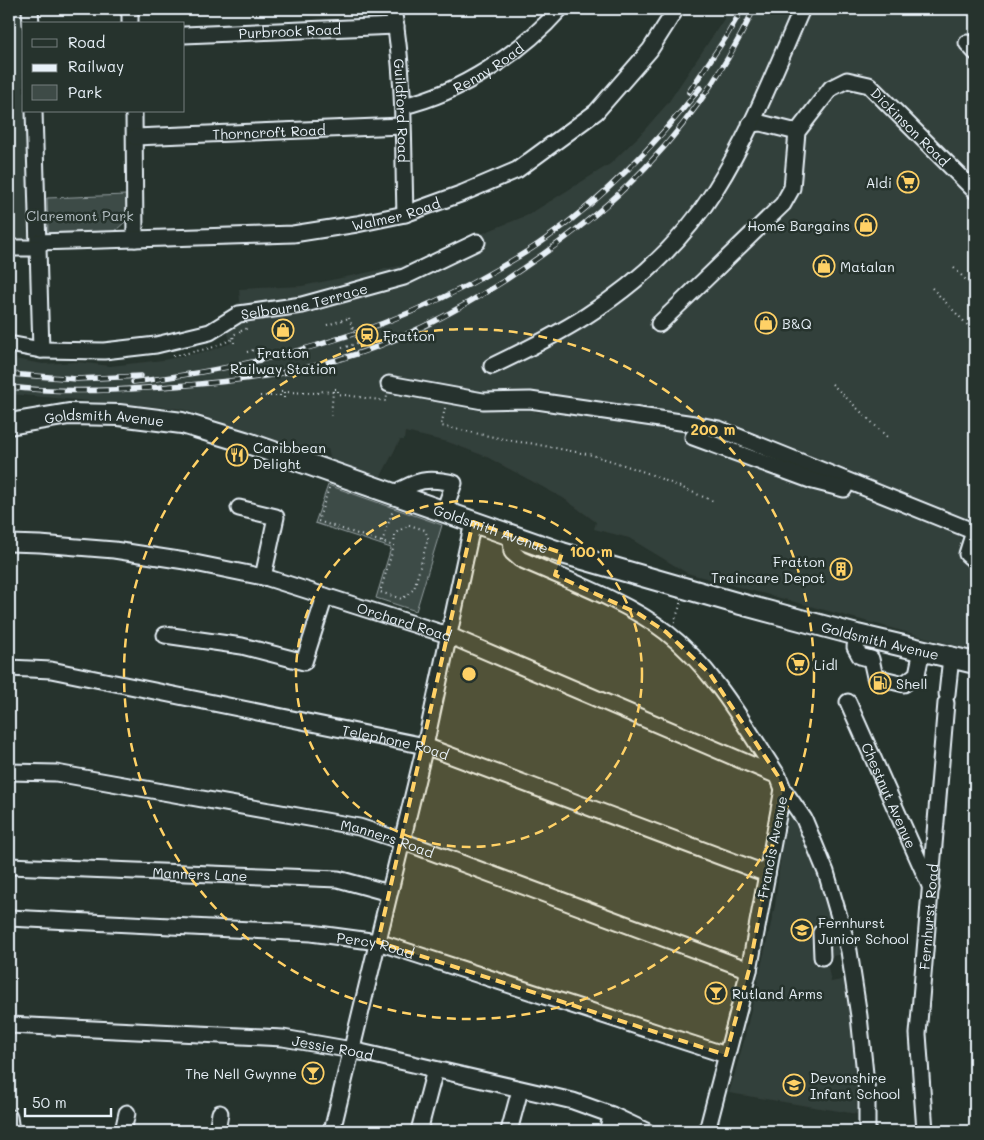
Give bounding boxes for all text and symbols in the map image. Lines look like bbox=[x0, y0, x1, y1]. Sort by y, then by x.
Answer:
street label: Purbrook Road bbox=[238, 19, 342, 42]
legend bbox=[22, 22, 185, 112]
text: Road bbox=[68, 32, 105, 52]
street label: Renny Road bbox=[450, 38, 527, 97]
text: Railway bbox=[68, 56, 124, 76]
street label: Guildford Road bbox=[390, 58, 413, 163]
text: Park bbox=[68, 82, 102, 102]
street label: Dickinson Road bbox=[867, 83, 954, 170]
street label: Thorncroft Road bbox=[212, 120, 326, 143]
supermarket icon: Aldi bbox=[896, 170, 920, 194]
place label: Aldi bbox=[866, 173, 892, 192]
street label: Walmer Road bbox=[350, 193, 443, 234]
park label: Claremont Park bbox=[26, 206, 134, 225]
shop icon: Home Bargains bbox=[854, 213, 878, 237]
place label: Home Bargains bbox=[747, 216, 850, 235]
shop icon: Matalan bbox=[812, 254, 836, 278]
place label: Matalan bbox=[840, 257, 895, 276]
street label: Selbourne Terrace bbox=[239, 278, 369, 323]
shop icon: B&Q bbox=[754, 311, 778, 335]
place label: B&Q bbox=[782, 314, 812, 333]
shop icon: Fratton Railway Station bbox=[271, 318, 295, 342]
station icon: Fratton bbox=[355, 323, 379, 347]
place label: Fratton bbox=[383, 326, 435, 345]
place label: Fratton Railway Station bbox=[230, 343, 336, 378]
street label: Goldsmith Avenue bbox=[43, 404, 165, 430]
text: 200 m bbox=[691, 419, 736, 439]
place label: Caribbean Delight bbox=[253, 438, 326, 473]
restaurant icon: Caribbean Delight bbox=[225, 443, 249, 467]
street label: Goldsmith Avenue bbox=[431, 499, 551, 557]
text: 100 m bbox=[569, 541, 613, 561]
place label: Fratton Traincare Depot bbox=[711, 552, 825, 587]
building icon: Fratton Traincare Depot bbox=[829, 557, 853, 581]
street label: Orchard Road bbox=[355, 597, 454, 645]
street label: Goldsmith Avenue bbox=[819, 616, 941, 664]
supermarket icon: Lidl bbox=[786, 652, 810, 676]
place label: Lidl bbox=[814, 655, 838, 674]
centre of rings bbox=[460, 665, 478, 683]
fuel station icon: Shell bbox=[868, 671, 892, 695]
place label: Shell bbox=[896, 674, 927, 693]
street label: Telephone Road bbox=[340, 720, 452, 764]
street label: Chestnut Avenue bbox=[858, 739, 921, 851]
street label: Francis Avenue bbox=[753, 794, 791, 900]
street label: Manners Road bbox=[339, 814, 437, 862]
street label: Manners Lane bbox=[152, 862, 248, 885]
street label: Fernhurst Road bbox=[914, 863, 942, 970]
place label: Fernhurst Junior School bbox=[818, 913, 909, 948]
school or university icon: Fernhurst Junior School bbox=[790, 918, 814, 942]
street label: Percy Road bbox=[336, 927, 417, 963]
bar icon: Rutland Arms bbox=[704, 981, 728, 1005]
place label: Rutland Arms bbox=[732, 984, 823, 1003]
street label: Jessie Road bbox=[291, 1030, 376, 1064]
bar icon: The Nell Gwynne bbox=[301, 1061, 325, 1085]
place label: The Nell Gwynne bbox=[185, 1064, 297, 1083]
place label: Devonshire Infant School bbox=[810, 1068, 901, 1103]
school or university icon: Devonshire Infant School bbox=[782, 1073, 806, 1097]
scale bar bbox=[25, 1085, 111, 1117]
text: 50 m bbox=[32, 1092, 67, 1112]

